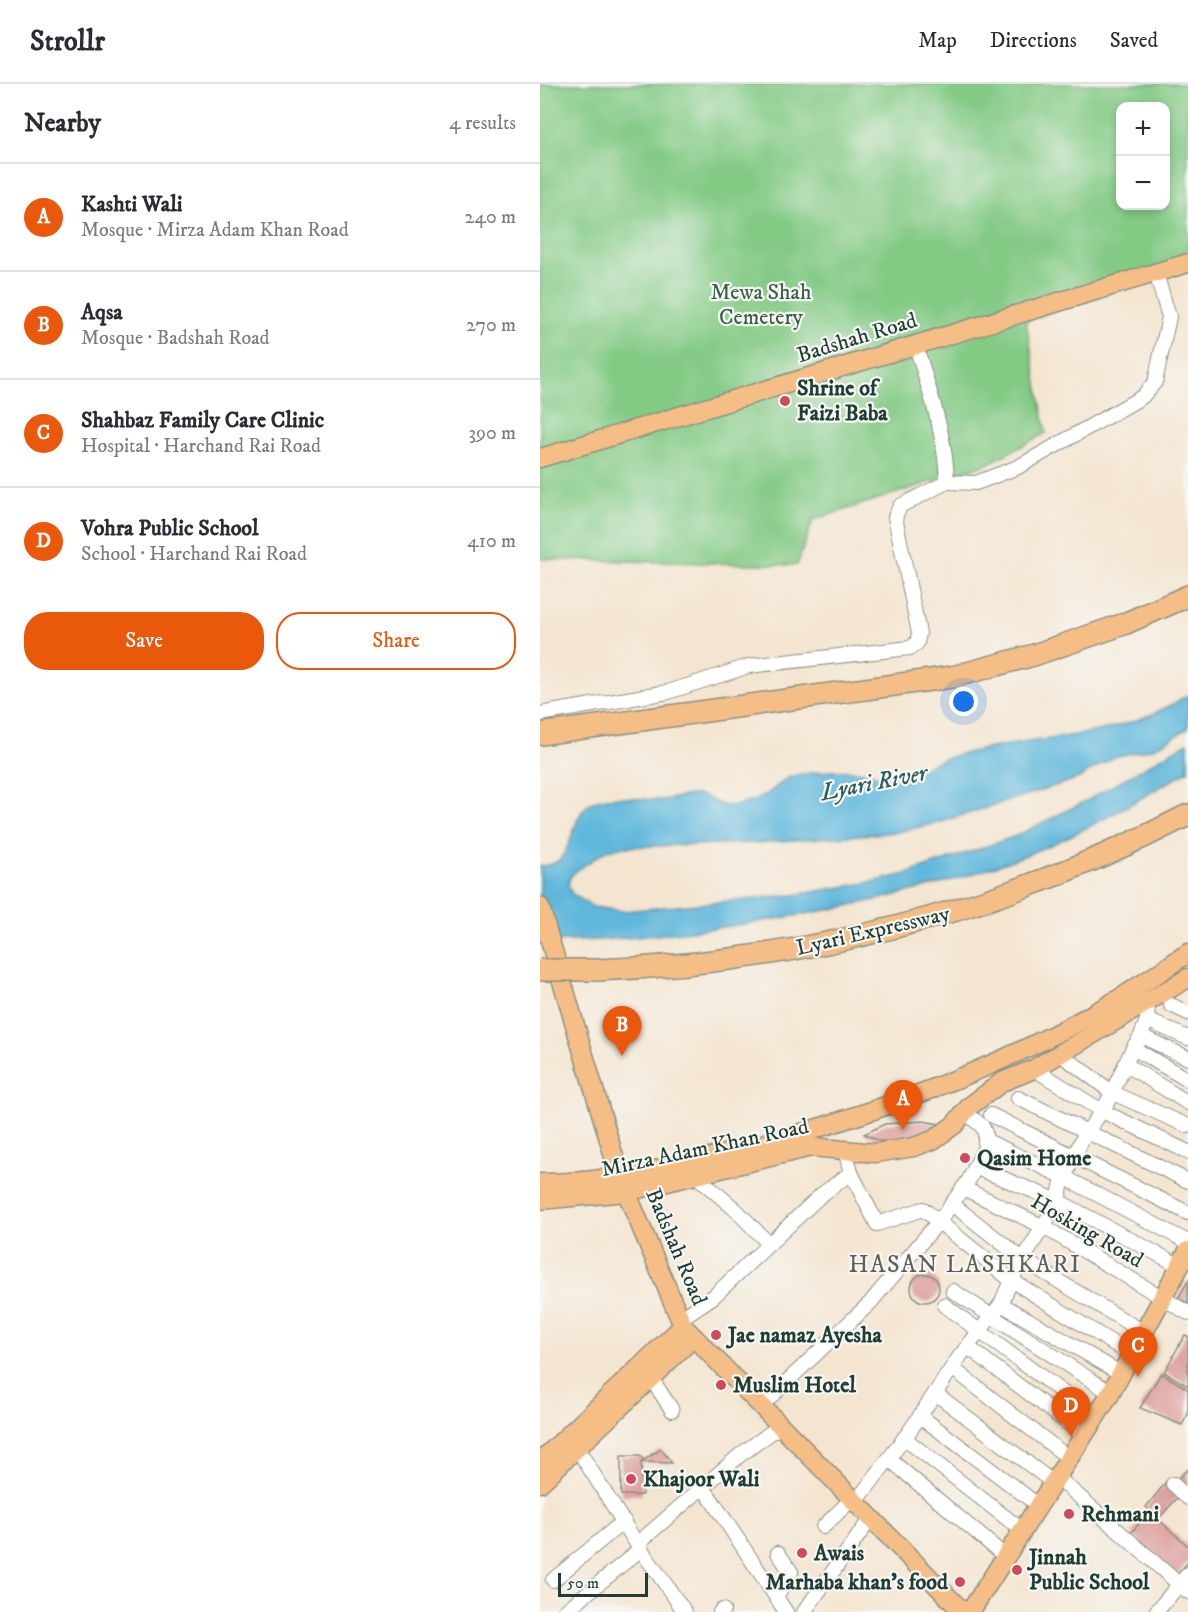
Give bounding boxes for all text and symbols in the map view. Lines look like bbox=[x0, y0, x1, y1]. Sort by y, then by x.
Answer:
text: Strollr bbox=[30, 24, 105, 59]
text: Map bbox=[918, 28, 957, 54]
text: Directions bbox=[990, 28, 1077, 54]
text: Saved bbox=[1110, 28, 1158, 54]
map controls bbox=[1116, 102, 1170, 210]
button: + bbox=[1116, 102, 1170, 156]
text: Nearby bbox=[24, 107, 101, 140]
text: 4 results bbox=[449, 111, 516, 136]
button: − bbox=[1116, 156, 1170, 210]
text: Kashti Wali bbox=[81, 191, 182, 218]
text: A bbox=[37, 205, 50, 230]
text: 240 m bbox=[465, 205, 516, 230]
text: Mosque · Mirza Adam Khan Road bbox=[81, 218, 349, 243]
park label: Mewa Shah Cemetery bbox=[711, 279, 812, 331]
text: Aqsa bbox=[81, 299, 123, 326]
street label: Badshah Road bbox=[794, 307, 920, 369]
text: B bbox=[37, 313, 50, 338]
text: 270 m bbox=[466, 313, 516, 338]
text: Mosque · Badshah Road bbox=[81, 326, 270, 351]
place label: Shrine of Faizi Baba bbox=[797, 375, 888, 427]
marker: Shrine of Faizi Baba bbox=[778, 394, 792, 408]
text: Shahbaz Family Care Clinic bbox=[81, 407, 324, 434]
text: C bbox=[37, 421, 50, 446]
text: 390 m bbox=[468, 421, 516, 446]
text: Hospital · Harchand Rai Road bbox=[81, 434, 321, 459]
text: Vohra Public School bbox=[81, 515, 259, 542]
text: D bbox=[36, 529, 51, 554]
text: 410 m bbox=[467, 529, 516, 554]
text: School · Harchand Rai Road bbox=[81, 542, 307, 567]
button: Save bbox=[24, 612, 264, 670]
button: Share bbox=[276, 612, 516, 670]
your location bbox=[949, 687, 978, 716]
water label: Lyari River bbox=[816, 758, 932, 808]
street label: Lyari Expressway bbox=[793, 900, 953, 962]
pin: B bbox=[602, 1006, 641, 1056]
pin: A bbox=[884, 1080, 922, 1130]
street label: Mirza Adam Khan Road bbox=[599, 1113, 811, 1183]
place label: Qasim Home bbox=[977, 1145, 1091, 1172]
marker: Qasim Home bbox=[958, 1151, 972, 1165]
street label: Badshah Road bbox=[639, 1185, 713, 1309]
street label: Hosking Road bbox=[1026, 1188, 1148, 1274]
district label: HASAN LASHKARI bbox=[849, 1250, 1081, 1280]
place label: Jae namaz Ayesha bbox=[725, 1322, 882, 1349]
marker: Jae namaz Ayesha bbox=[709, 1328, 723, 1342]
pin: C bbox=[1118, 1328, 1158, 1377]
place label: Muslim Hotel bbox=[733, 1372, 856, 1399]
marker: Muslim Hotel bbox=[714, 1378, 728, 1392]
pin: D bbox=[1052, 1388, 1090, 1437]
place label: Khajoor Wali bbox=[643, 1466, 760, 1494]
marker: Khajoor Wali bbox=[624, 1472, 638, 1486]
place label: Rehmani bbox=[1081, 1501, 1160, 1528]
marker: Rehmani bbox=[1062, 1507, 1076, 1521]
place label: Awais bbox=[813, 1540, 865, 1567]
place label: Jinnah Public School bbox=[1026, 1544, 1150, 1596]
marker: Awais bbox=[795, 1546, 809, 1560]
marker: Jinnah Public School bbox=[1010, 1563, 1024, 1577]
place label: Marhaba khan's food bbox=[765, 1569, 949, 1596]
scale bar bbox=[558, 1570, 648, 1598]
text: 50 m bbox=[567, 1573, 599, 1593]
marker: Marhaba khan's food bbox=[953, 1575, 967, 1589]

